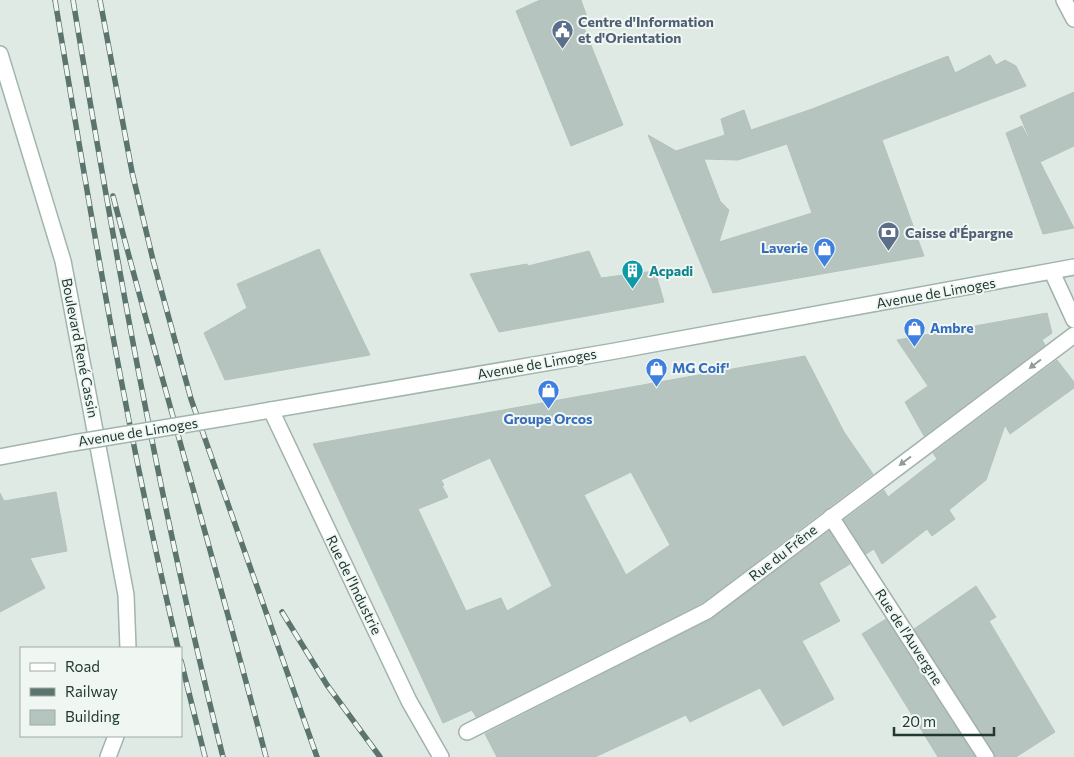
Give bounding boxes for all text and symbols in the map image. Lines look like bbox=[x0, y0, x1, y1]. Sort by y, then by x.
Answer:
place label: Centre d'Information et d'Orientation bbox=[578, 13, 714, 46]
public building icon: Centre d'Information et d'Orientation bbox=[550, 18, 574, 49]
bank icon: Caisse d'Épargne bbox=[877, 221, 901, 252]
place label: Caisse d'Épargne bbox=[905, 224, 1013, 241]
shop icon: Laverie bbox=[812, 236, 836, 267]
place label: Laverie bbox=[761, 239, 808, 256]
building icon: Acpadi bbox=[621, 259, 645, 290]
place label: Acpadi bbox=[649, 262, 693, 279]
street label: Avenue de Limoges bbox=[875, 274, 997, 311]
street label: Boulevard René Cassin bbox=[59, 277, 102, 419]
shop icon: Ambre bbox=[902, 316, 926, 347]
place label: Ambre bbox=[930, 319, 974, 336]
street label: Avenue de Limoges bbox=[476, 345, 598, 382]
shop icon: MG Coif' bbox=[644, 356, 668, 387]
place label: MG Coif' bbox=[672, 359, 729, 376]
one-way arrow bbox=[1028, 359, 1042, 369]
shop icon: Groupe Orcos bbox=[536, 379, 560, 410]
place label: Groupe Orcos bbox=[504, 410, 593, 427]
street label: Avenue de Limoges bbox=[77, 414, 199, 449]
one-way arrow bbox=[898, 456, 912, 466]
street label: Rue du Frêne bbox=[745, 521, 820, 584]
street label: Rue de l'Industrie bbox=[323, 532, 386, 637]
street label: Rue de l'Auvergne bbox=[872, 585, 947, 688]
legend bbox=[20, 647, 182, 737]
text: Road bbox=[65, 657, 100, 675]
text: Railway bbox=[65, 682, 118, 700]
scale bar bbox=[894, 704, 994, 736]
text: Building bbox=[65, 707, 120, 725]
text: 20 m bbox=[902, 712, 936, 730]

